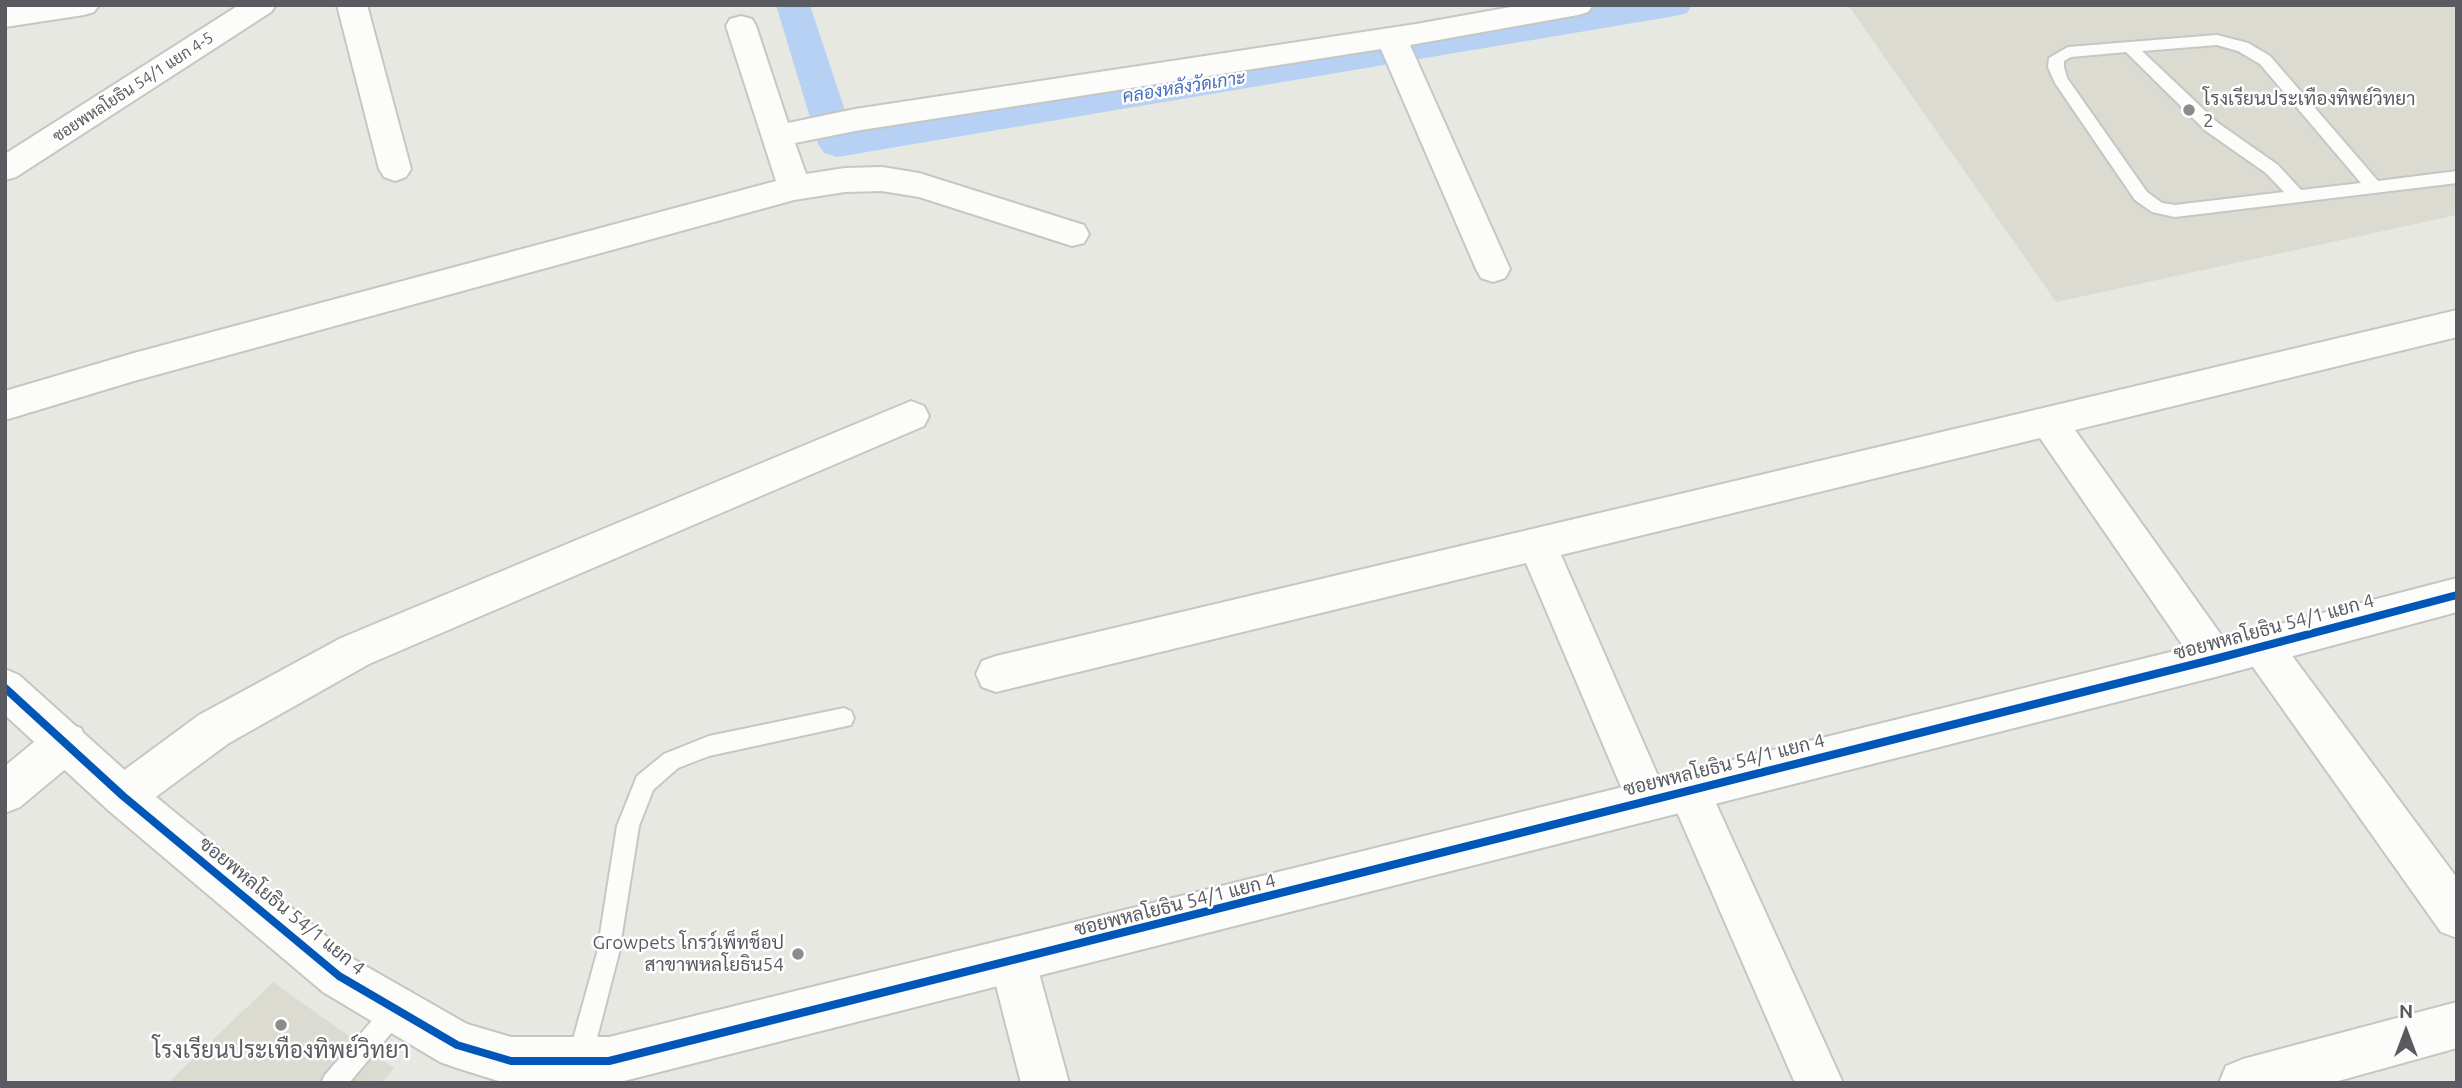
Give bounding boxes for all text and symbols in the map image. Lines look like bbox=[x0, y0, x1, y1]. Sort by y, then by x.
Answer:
street label: ซอยพหลโยธิน 54/1 แยก 4-5 bbox=[49, 28, 217, 146]
water label: คลองหลังวัดเกาะ bbox=[1121, 67, 1247, 107]
place label: โรงเรียนประเทืองทิพย์วิทยา 2 bbox=[2203, 88, 2415, 132]
marker: โรงเรียนประเทืองทิพย์วิทยา 2 bbox=[2181, 102, 2197, 118]
street label: ซอยพหลโยธิน 54/1 แยก 4 bbox=[2171, 589, 2377, 665]
street label: ซอยพหลโยธิน 54/1 แยก 4 bbox=[1621, 729, 1827, 801]
street label: ซอยพหลโยธิน 54/1 แยก 4 bbox=[195, 832, 369, 980]
street label: ซอยพหลโยธิน 54/1 แยก 4 bbox=[1072, 869, 1278, 941]
place label: Growpets โกรว์เพ็ทช็อป สาขาพหลโยธิน54 bbox=[592, 932, 784, 976]
marker: Growpets โกรว์เพ็ทช็อป สาขาพหลโยธิน54 bbox=[790, 946, 806, 962]
north arrow bbox=[2371, 997, 2441, 1067]
text: N bbox=[2399, 1000, 2413, 1022]
marker: โรงเรียนประเทืองทิพย์วิทยา bbox=[273, 1017, 289, 1033]
place label: โรงเรียนประเทืองทิพย์วิทยา bbox=[152, 1036, 410, 1064]

